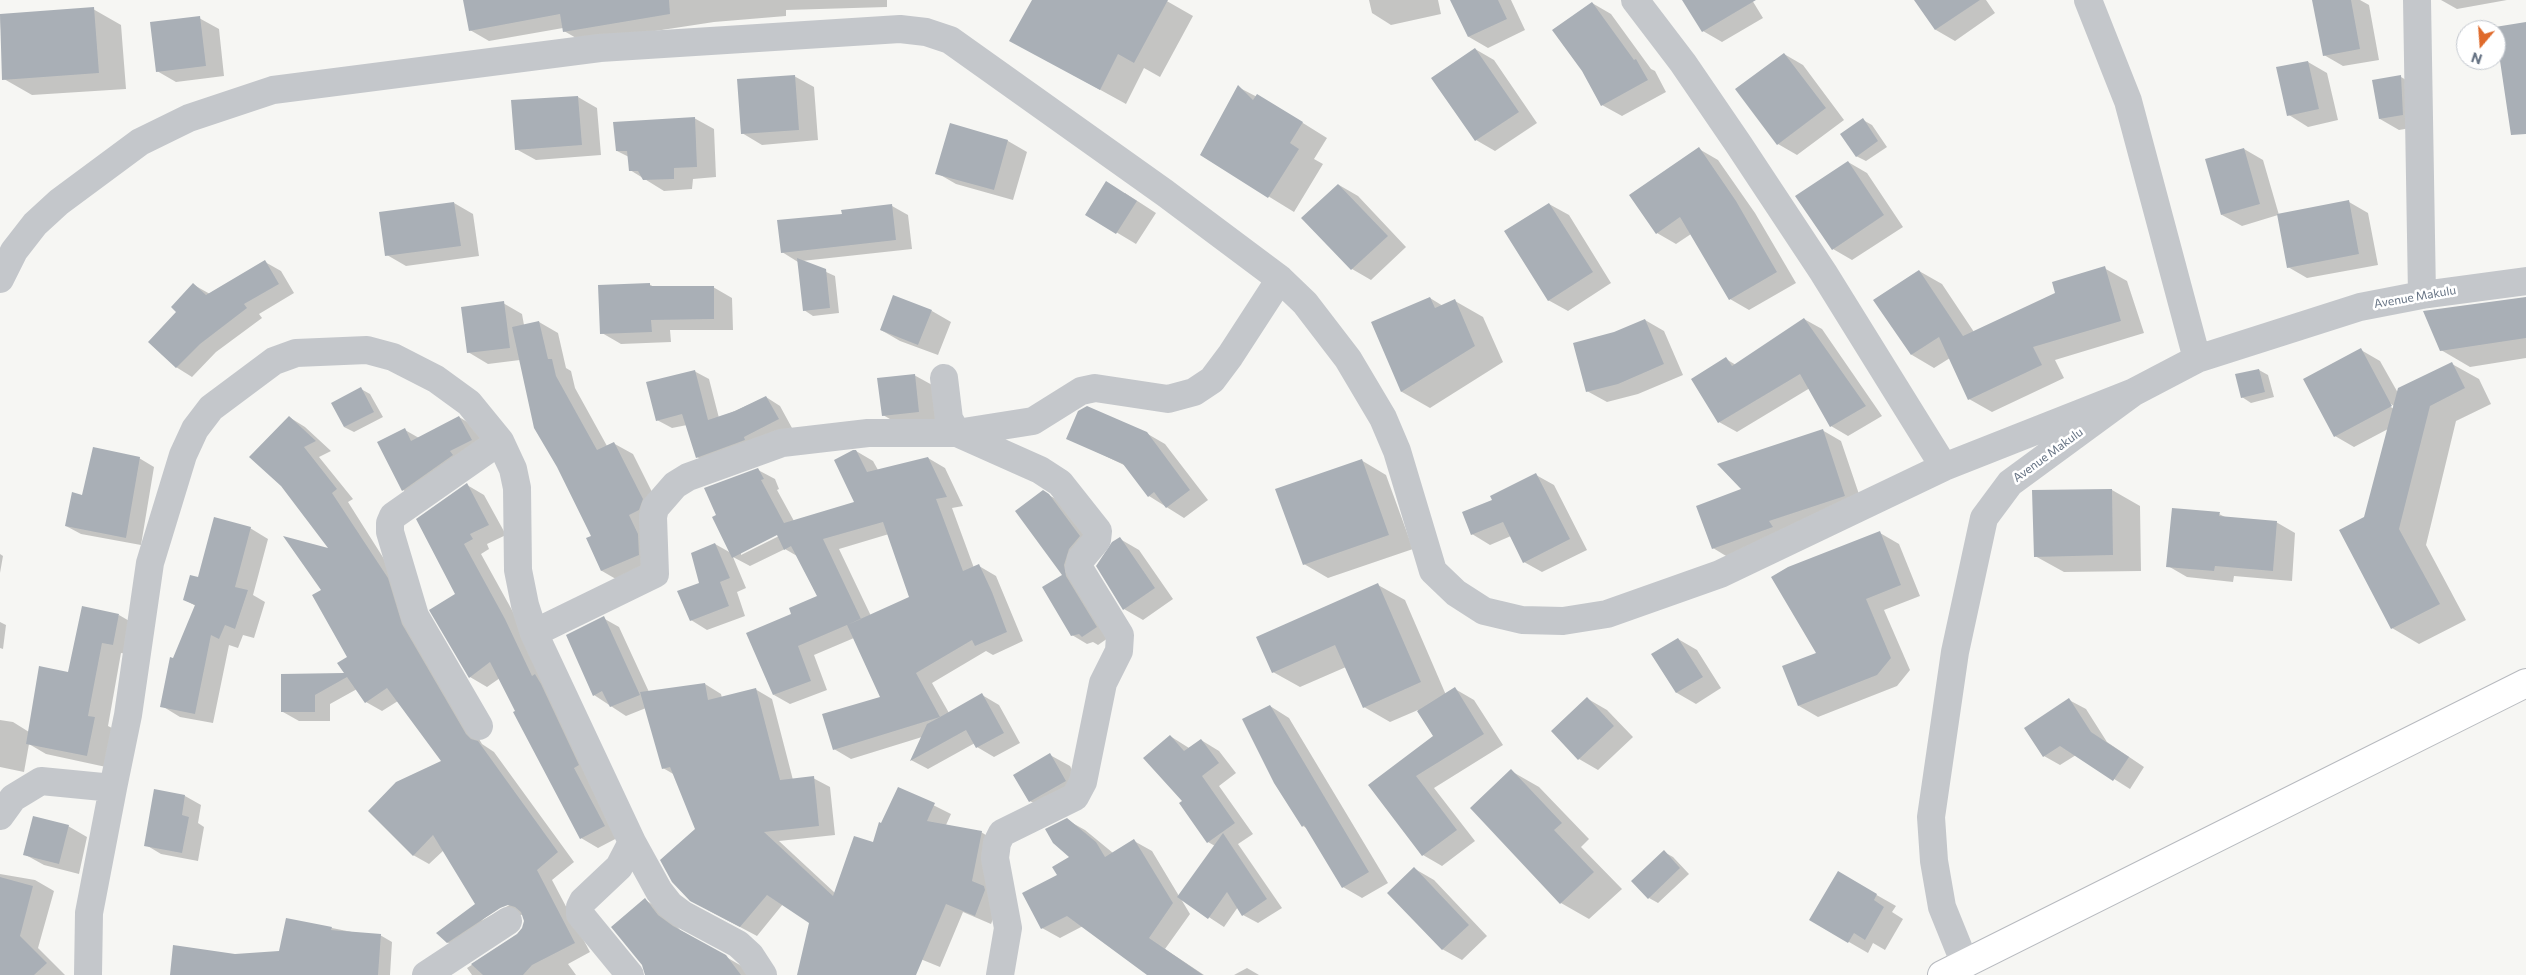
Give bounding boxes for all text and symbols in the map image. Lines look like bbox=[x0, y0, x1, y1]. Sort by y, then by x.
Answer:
north arrow bbox=[2456, 20, 2506, 70]
text: N bbox=[2469, 49, 2484, 68]
street label: Avenue Makulu bbox=[2373, 283, 2457, 311]
street label: Avenue Makulu bbox=[2010, 425, 2086, 485]

